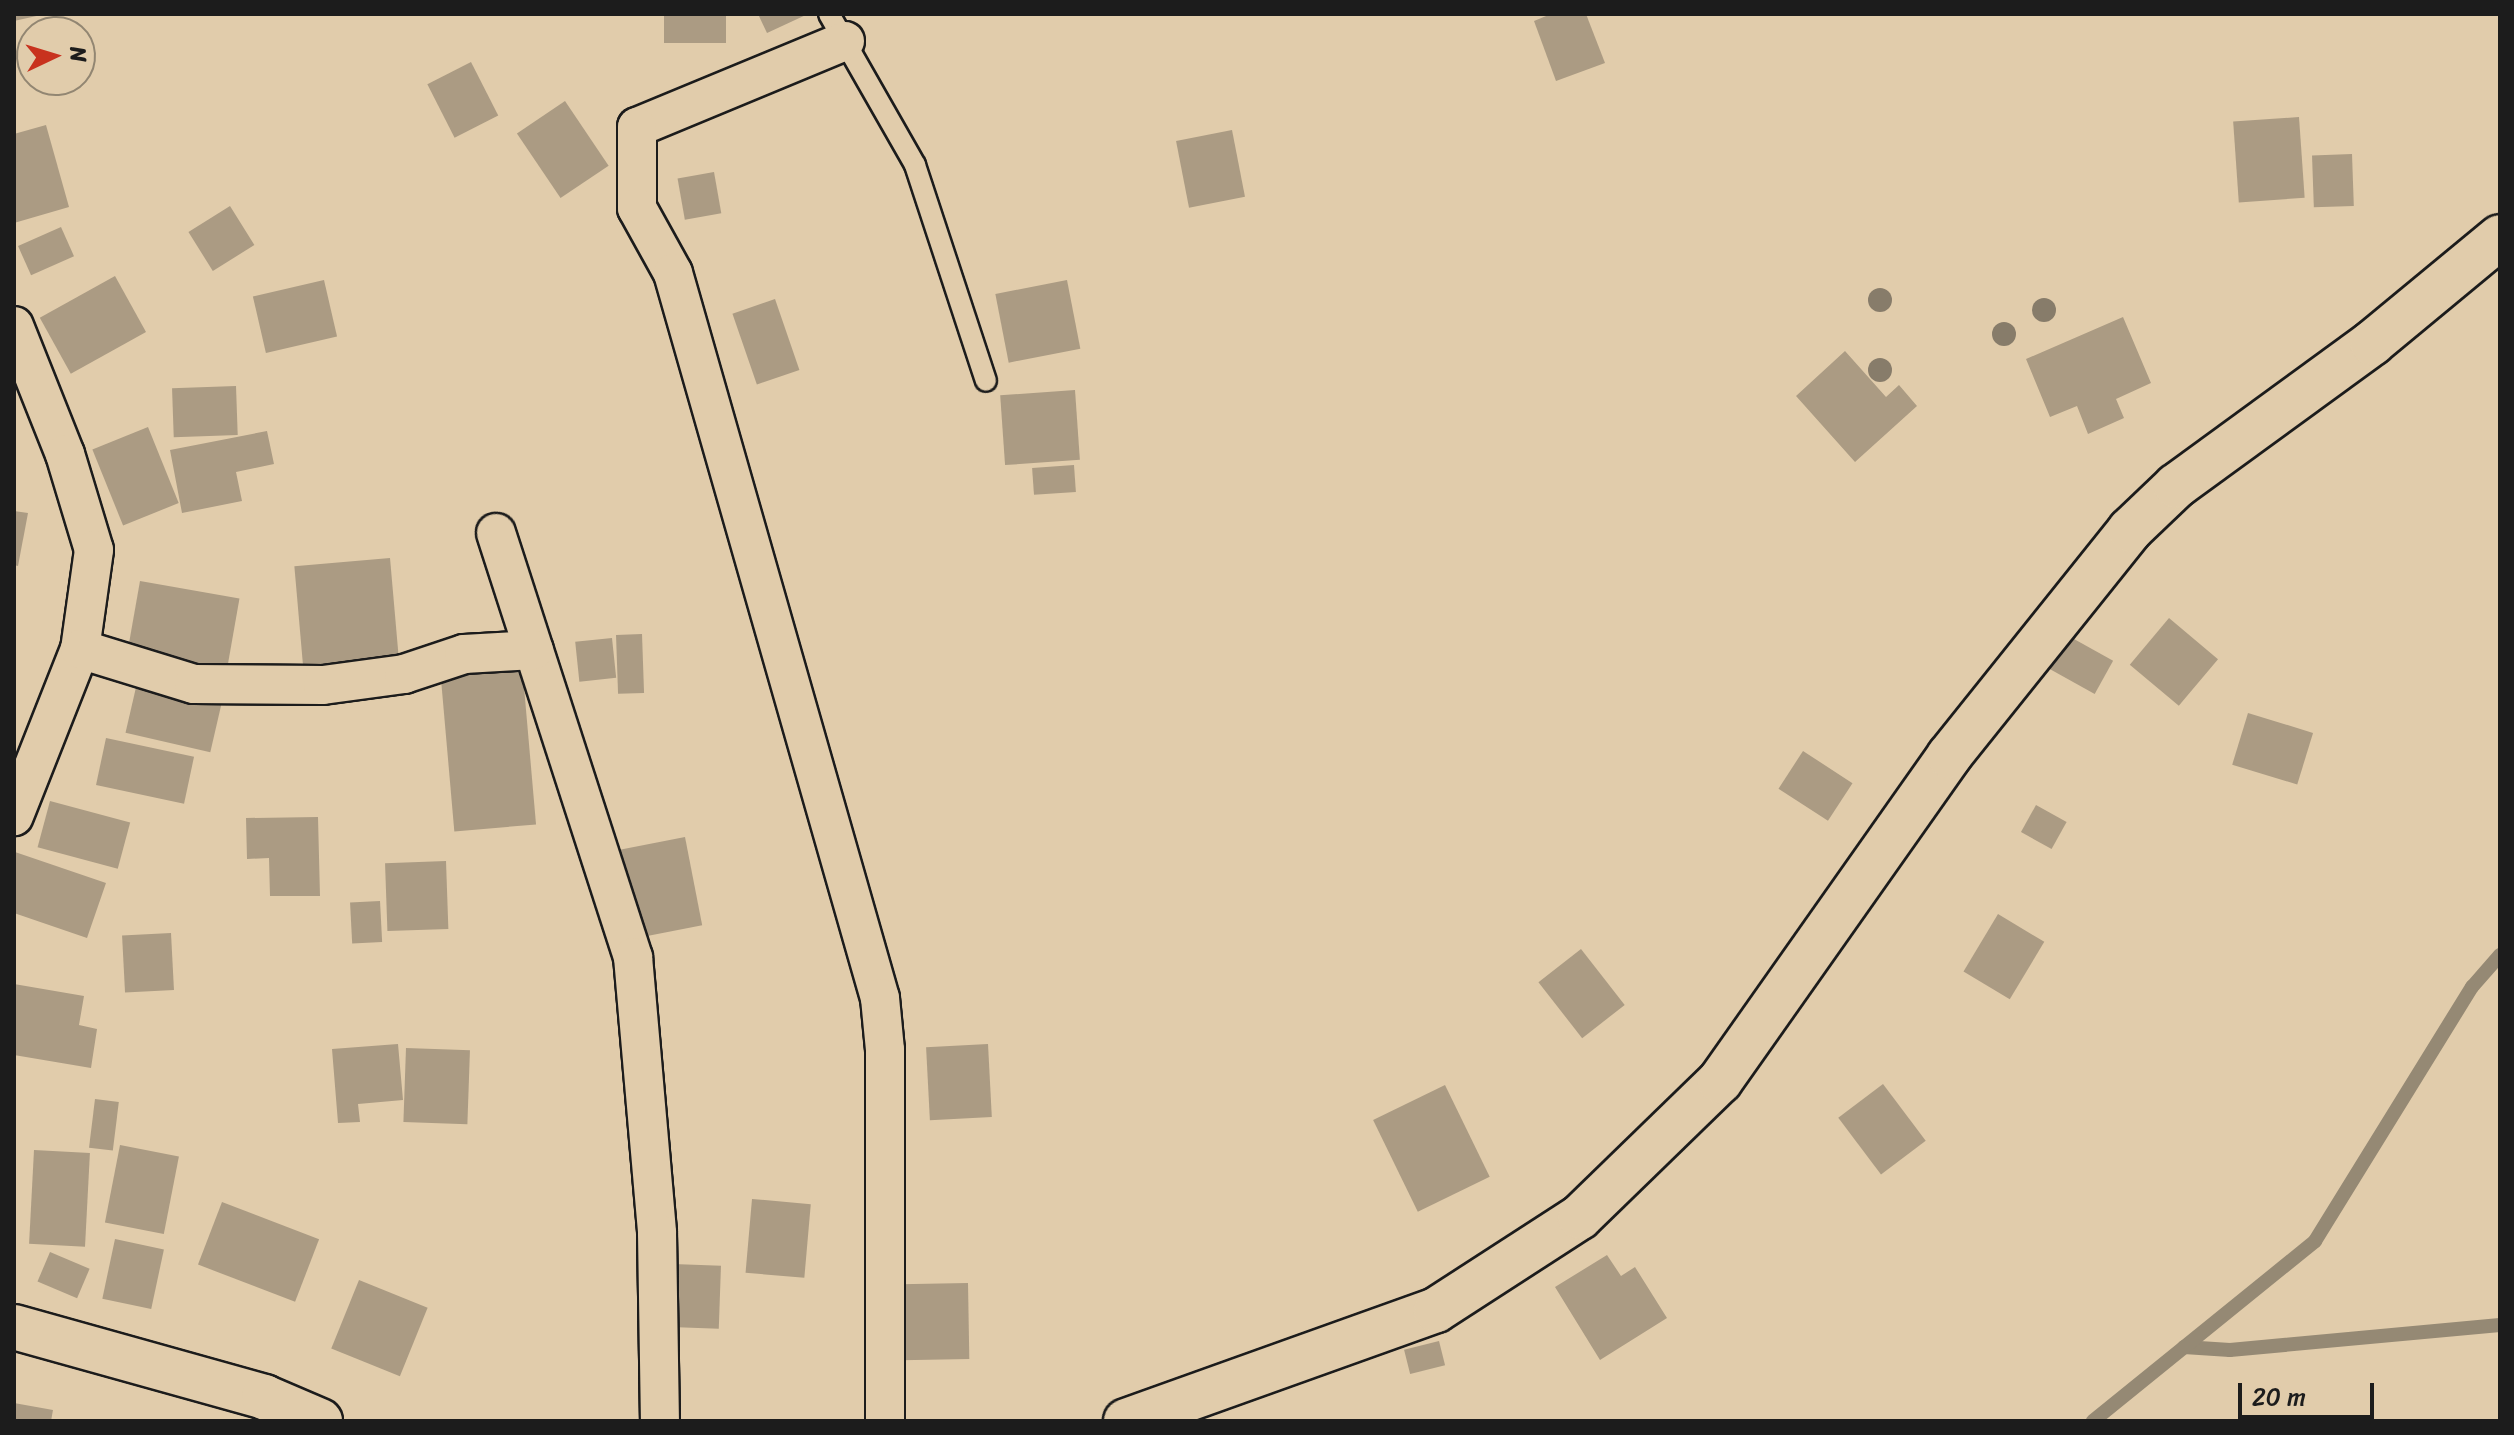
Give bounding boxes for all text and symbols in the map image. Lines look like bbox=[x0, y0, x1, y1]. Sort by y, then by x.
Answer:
north arrow bbox=[16, 16, 96, 96]
text: N bbox=[58, 45, 98, 63]
scale bar bbox=[2242, 1367, 2378, 1417]
text: 20 m bbox=[2252, 1376, 2306, 1418]

